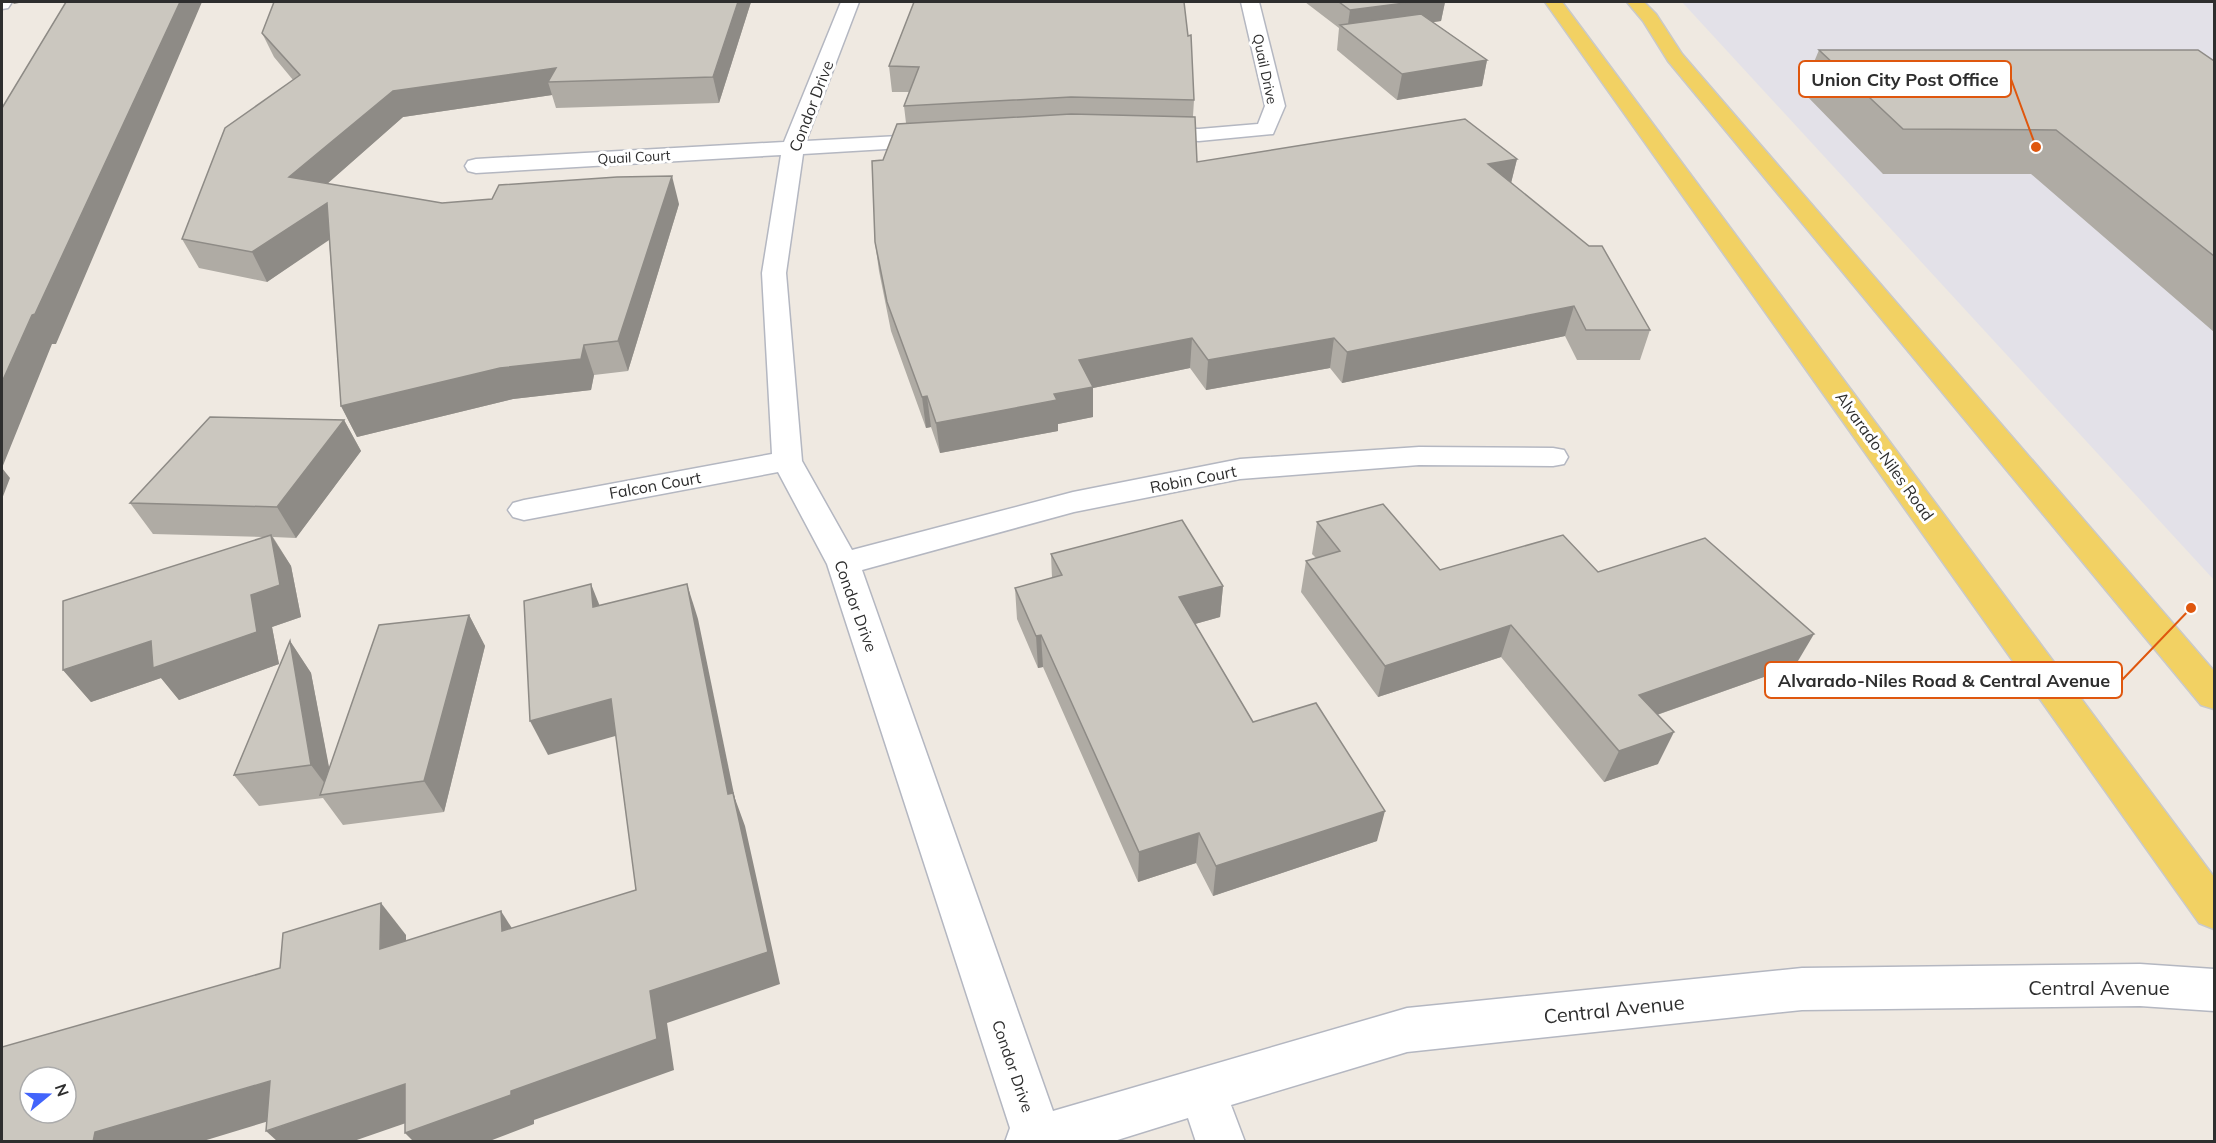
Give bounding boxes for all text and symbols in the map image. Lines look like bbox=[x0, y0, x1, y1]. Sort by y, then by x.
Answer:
street label: Quail Drive bbox=[1249, 32, 1281, 106]
street label: Condor Drive bbox=[784, 57, 838, 155]
callout: Union City Post Office bbox=[1799, 61, 2011, 97]
text: Union City Post Office bbox=[1811, 68, 1999, 91]
street label: Quail Court bbox=[597, 146, 671, 168]
street label: Alvarado-Niles Road bbox=[1832, 388, 1938, 524]
street label: Robin Court bbox=[1148, 461, 1238, 497]
street label: Falcon Court bbox=[607, 467, 703, 503]
street label: Condor Drive bbox=[830, 557, 882, 655]
callout: Alvarado-Niles Road & Central Avenue bbox=[1765, 662, 2122, 698]
text: Alvarado-Niles Road & Central Avenue bbox=[1778, 669, 2110, 692]
street label: Central Avenue bbox=[2028, 975, 2170, 1000]
street label: Central Avenue bbox=[1542, 989, 1686, 1029]
street label: Condor Drive bbox=[988, 1017, 1038, 1115]
north arrow bbox=[18, 1065, 78, 1125]
text: N bbox=[51, 1081, 74, 1099]

